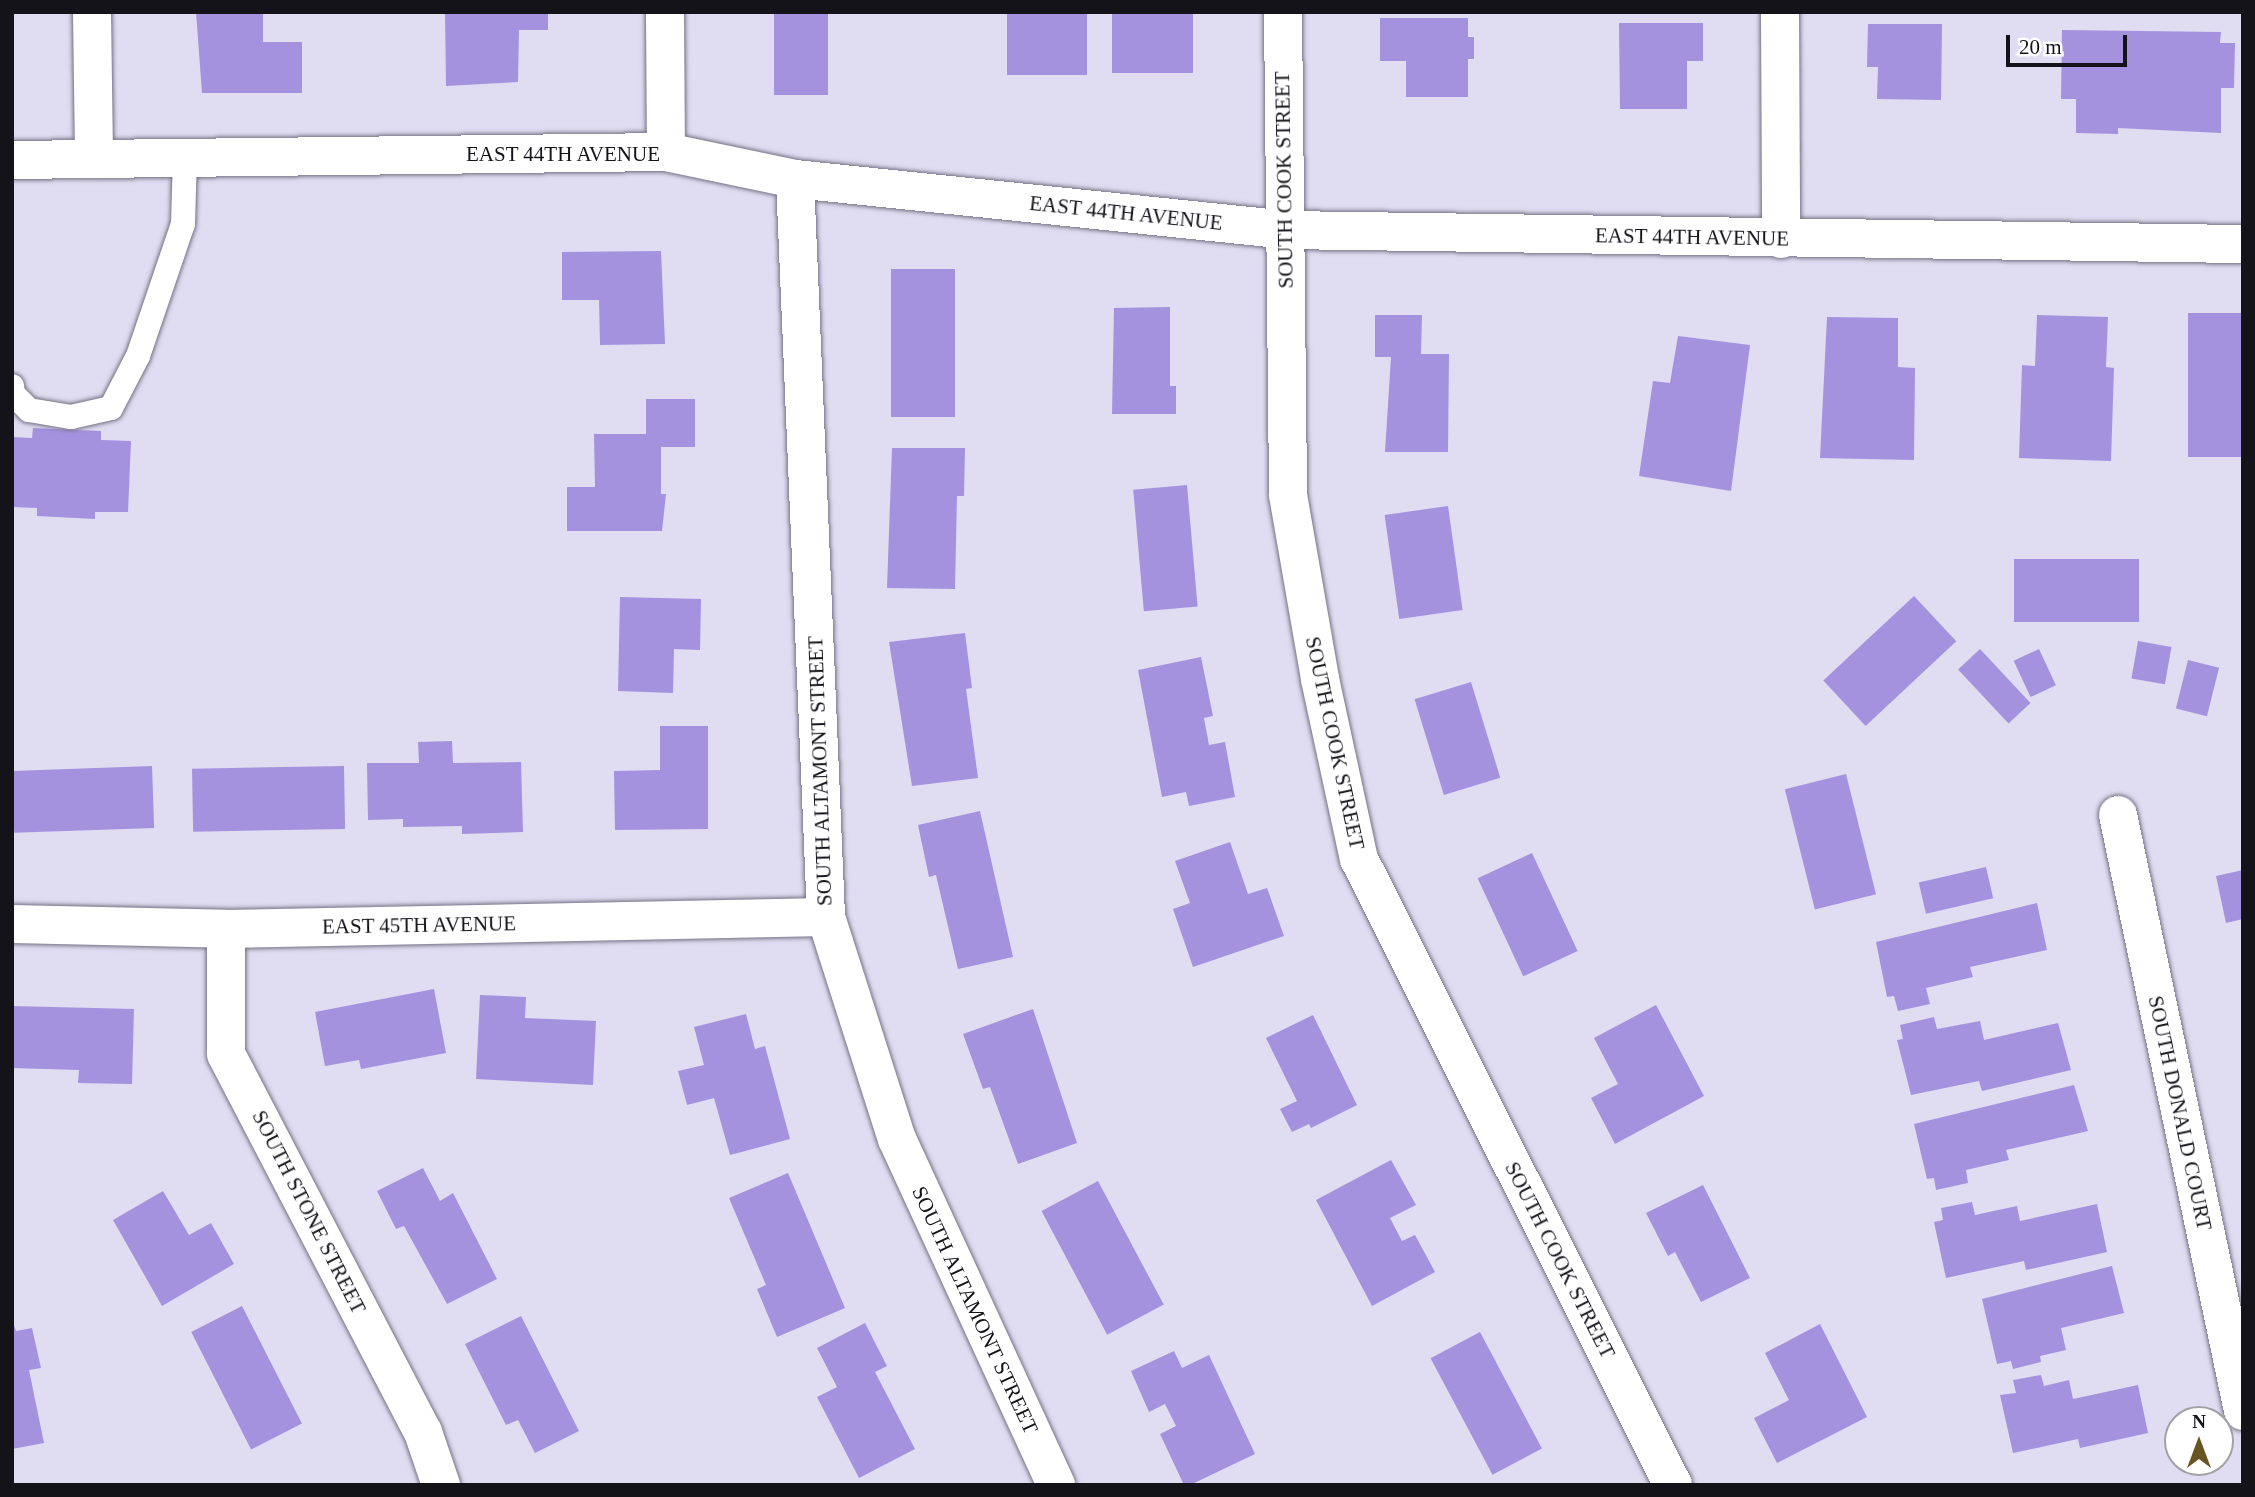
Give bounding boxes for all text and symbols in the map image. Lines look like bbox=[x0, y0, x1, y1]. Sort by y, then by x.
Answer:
scale bar bbox=[2010, 21, 2131, 65]
text: 20 m bbox=[2019, 35, 2062, 59]
street label: SOUTH COOK STREET bbox=[1270, 71, 1298, 289]
street label: EAST 44TH AVENUE bbox=[465, 141, 661, 167]
street label: EAST 44TH AVENUE bbox=[1027, 190, 1225, 236]
street label: EAST 44TH AVENUE bbox=[1594, 223, 1790, 251]
street label: SOUTH COOK STREET bbox=[1300, 634, 1370, 852]
street label: SOUTH ALTAMONT STREET bbox=[803, 635, 837, 907]
street label: EAST 45TH AVENUE bbox=[321, 911, 517, 939]
street label: SOUTH DONALD COURT bbox=[2143, 993, 2217, 1233]
street label: SOUTH STONE STREET bbox=[247, 1106, 371, 1318]
street label: SOUTH COOK STREET bbox=[1500, 1158, 1620, 1362]
street label: SOUTH ALTAMONT STREET bbox=[906, 1182, 1044, 1438]
north arrow bbox=[2164, 1406, 2234, 1476]
text: N bbox=[2192, 1411, 2206, 1432]

